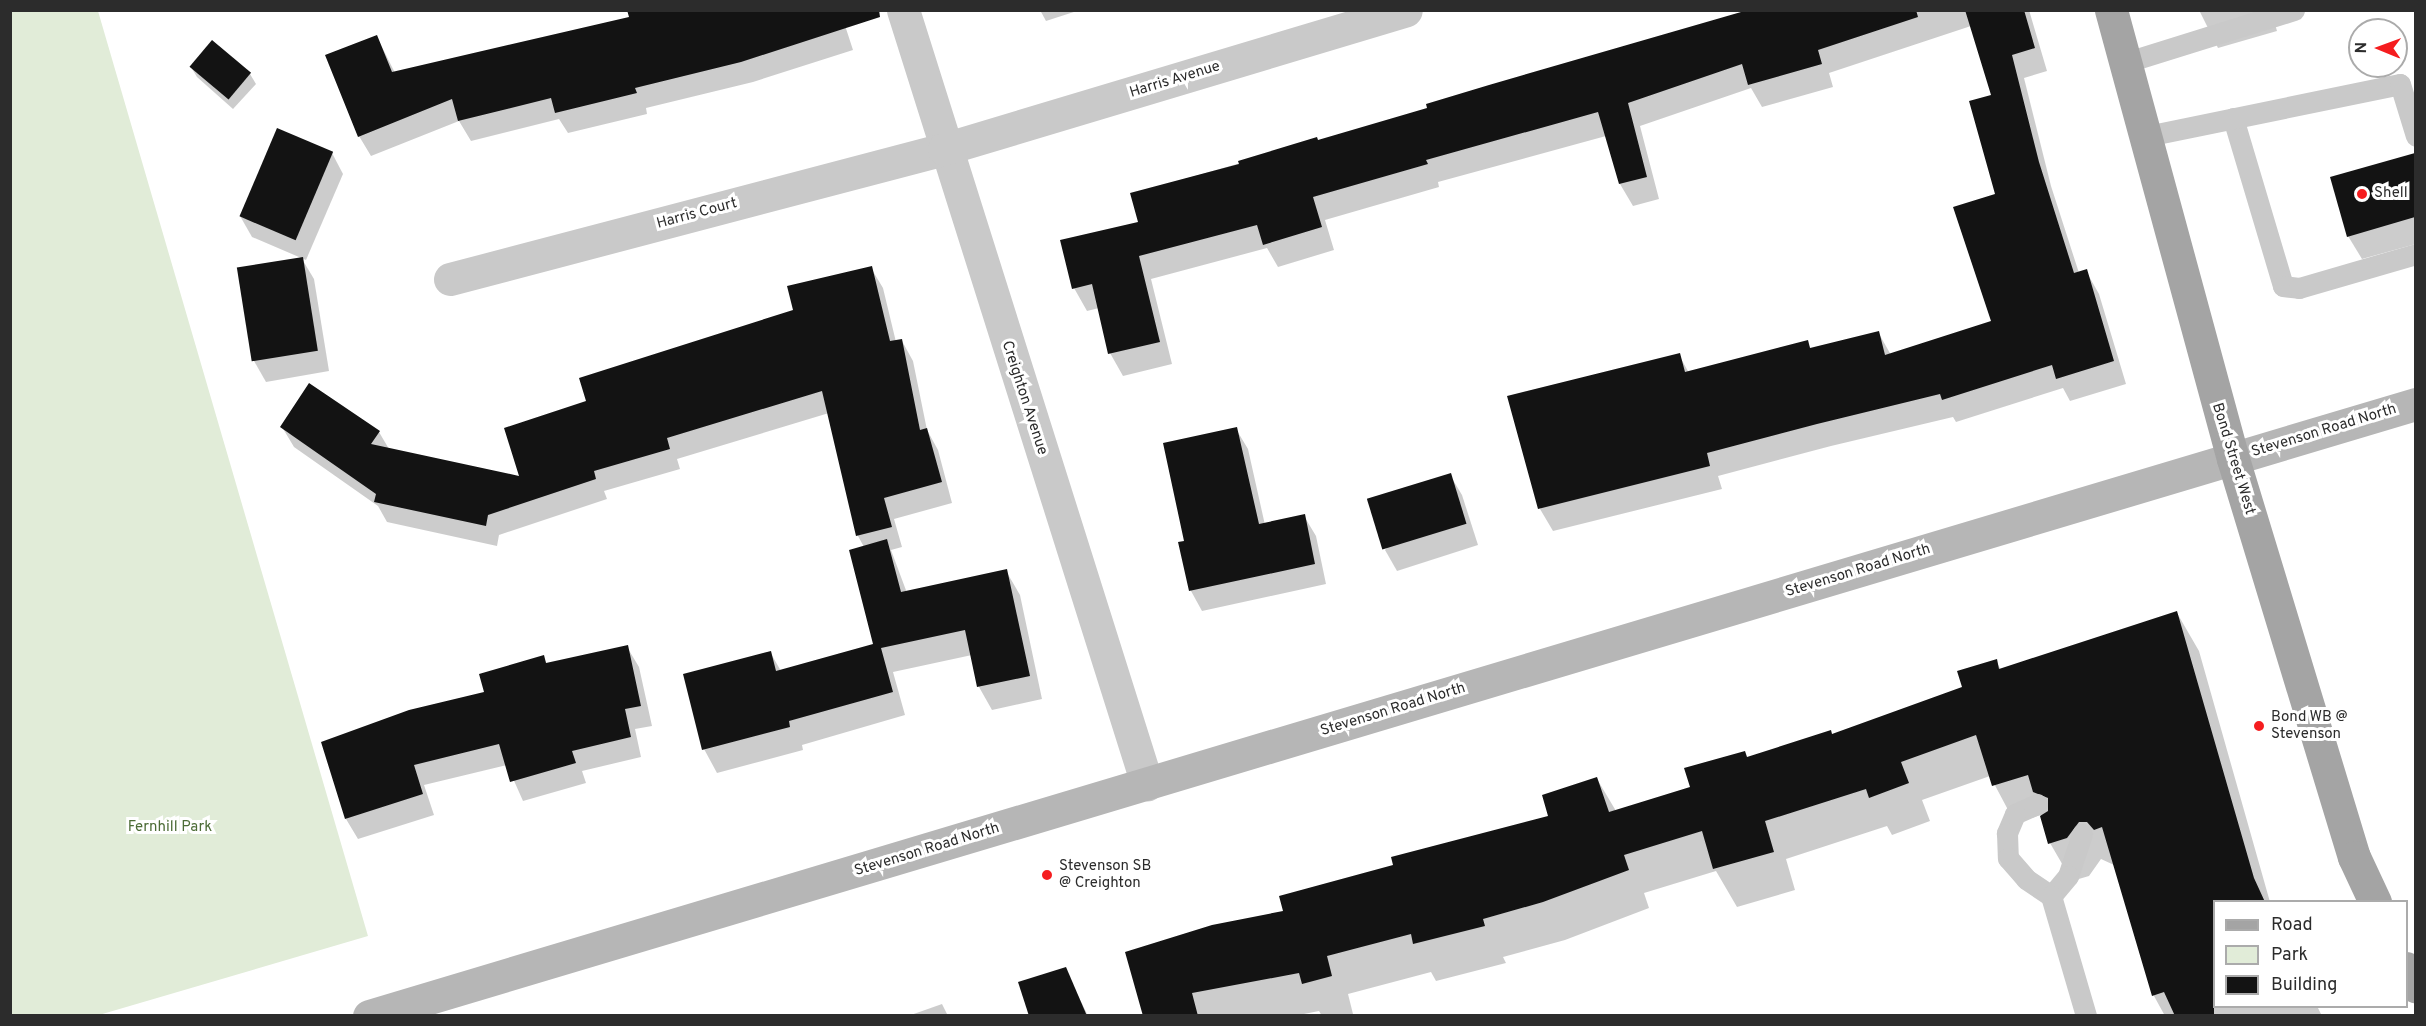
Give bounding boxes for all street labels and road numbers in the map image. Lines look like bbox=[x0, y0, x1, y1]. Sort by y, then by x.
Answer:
street label: Harris Avenue bbox=[1127, 58, 1223, 102]
street label: Harris Court bbox=[655, 195, 739, 233]
street label: Creighton Avenue bbox=[997, 338, 1051, 458]
street label: Stevenson Road North bbox=[2249, 400, 2399, 462]
street label: Bond Street West bbox=[2207, 401, 2259, 517]
street label: Stevenson Road North bbox=[1783, 540, 1933, 602]
street label: Stevenson Road North bbox=[1318, 679, 1468, 741]
street label: Stevenson Road North bbox=[852, 819, 1002, 881]

